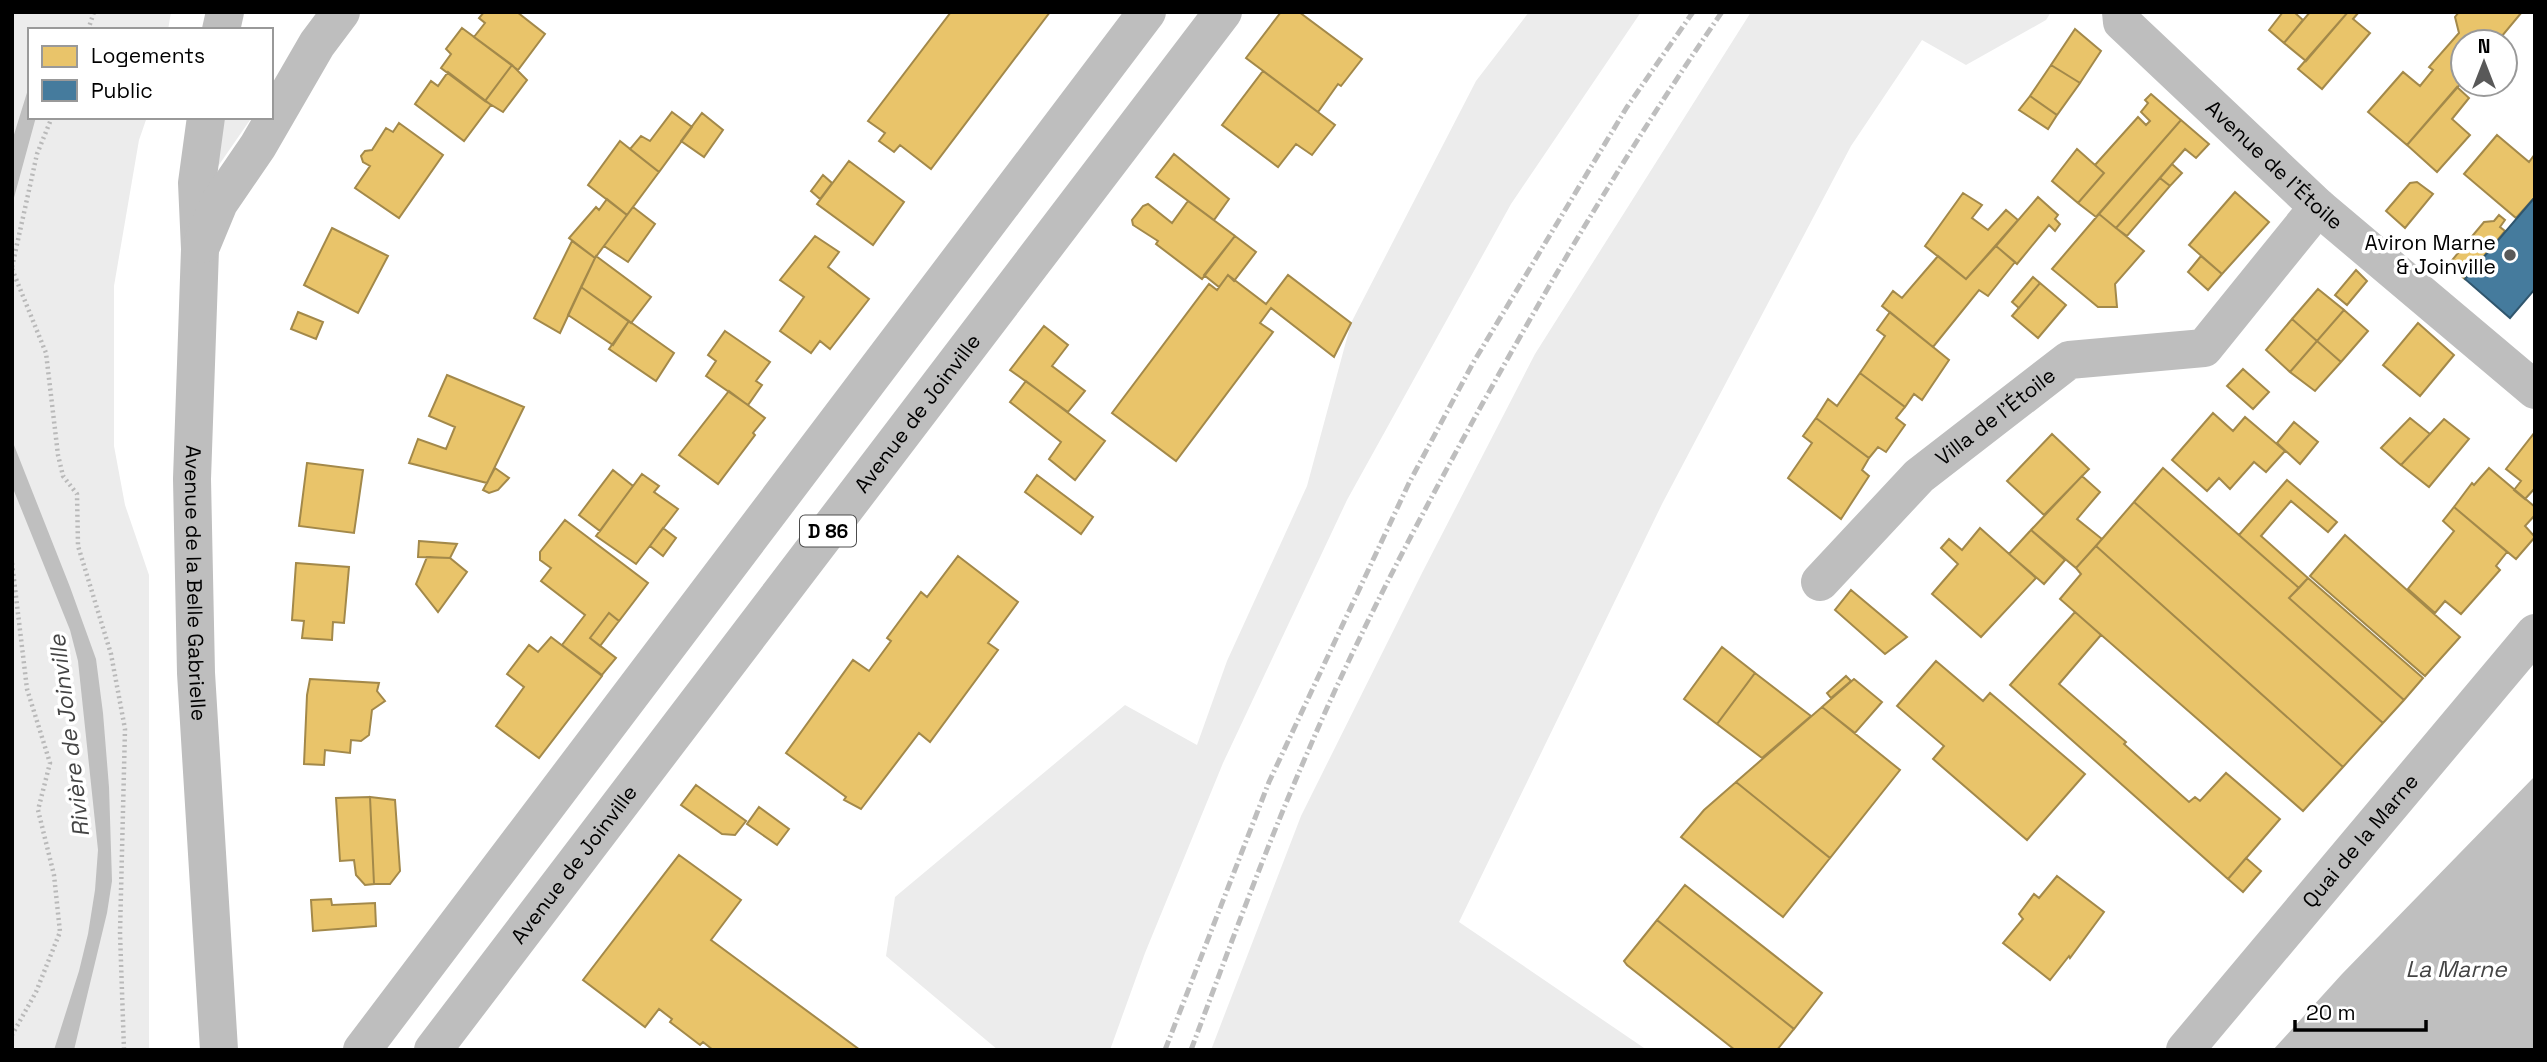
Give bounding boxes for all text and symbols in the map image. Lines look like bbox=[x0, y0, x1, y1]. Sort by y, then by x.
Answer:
legend bbox=[28, 28, 273, 119]
north arrow bbox=[2449, 28, 2519, 98]
text: N bbox=[2478, 34, 2490, 59]
text: Logements bbox=[91, 42, 205, 69]
text: Public bbox=[91, 77, 153, 104]
street label: Avenue de l'Étoile bbox=[2200, 94, 2349, 235]
place label: Aviron Marne & Joinville bbox=[2364, 229, 2496, 280]
marker: Aviron Marne & Joinville bbox=[2502, 247, 2518, 263]
street label: Avenue de Joinville bbox=[848, 328, 986, 498]
street label: Villa de l'Étoile bbox=[1930, 361, 2061, 471]
street label: Avenue de la Belle Gabrielle bbox=[179, 445, 213, 722]
road number: D 86 bbox=[800, 516, 856, 546]
water label: Rivière de Joinville bbox=[42, 632, 96, 839]
street label: Quai de la Marne bbox=[2296, 768, 2424, 913]
street label: Avenue de Joinville bbox=[505, 779, 643, 949]
water label: La Marne bbox=[2405, 954, 2508, 984]
scale bar bbox=[2295, 988, 2426, 1032]
text: 20 m bbox=[2306, 999, 2356, 1026]

